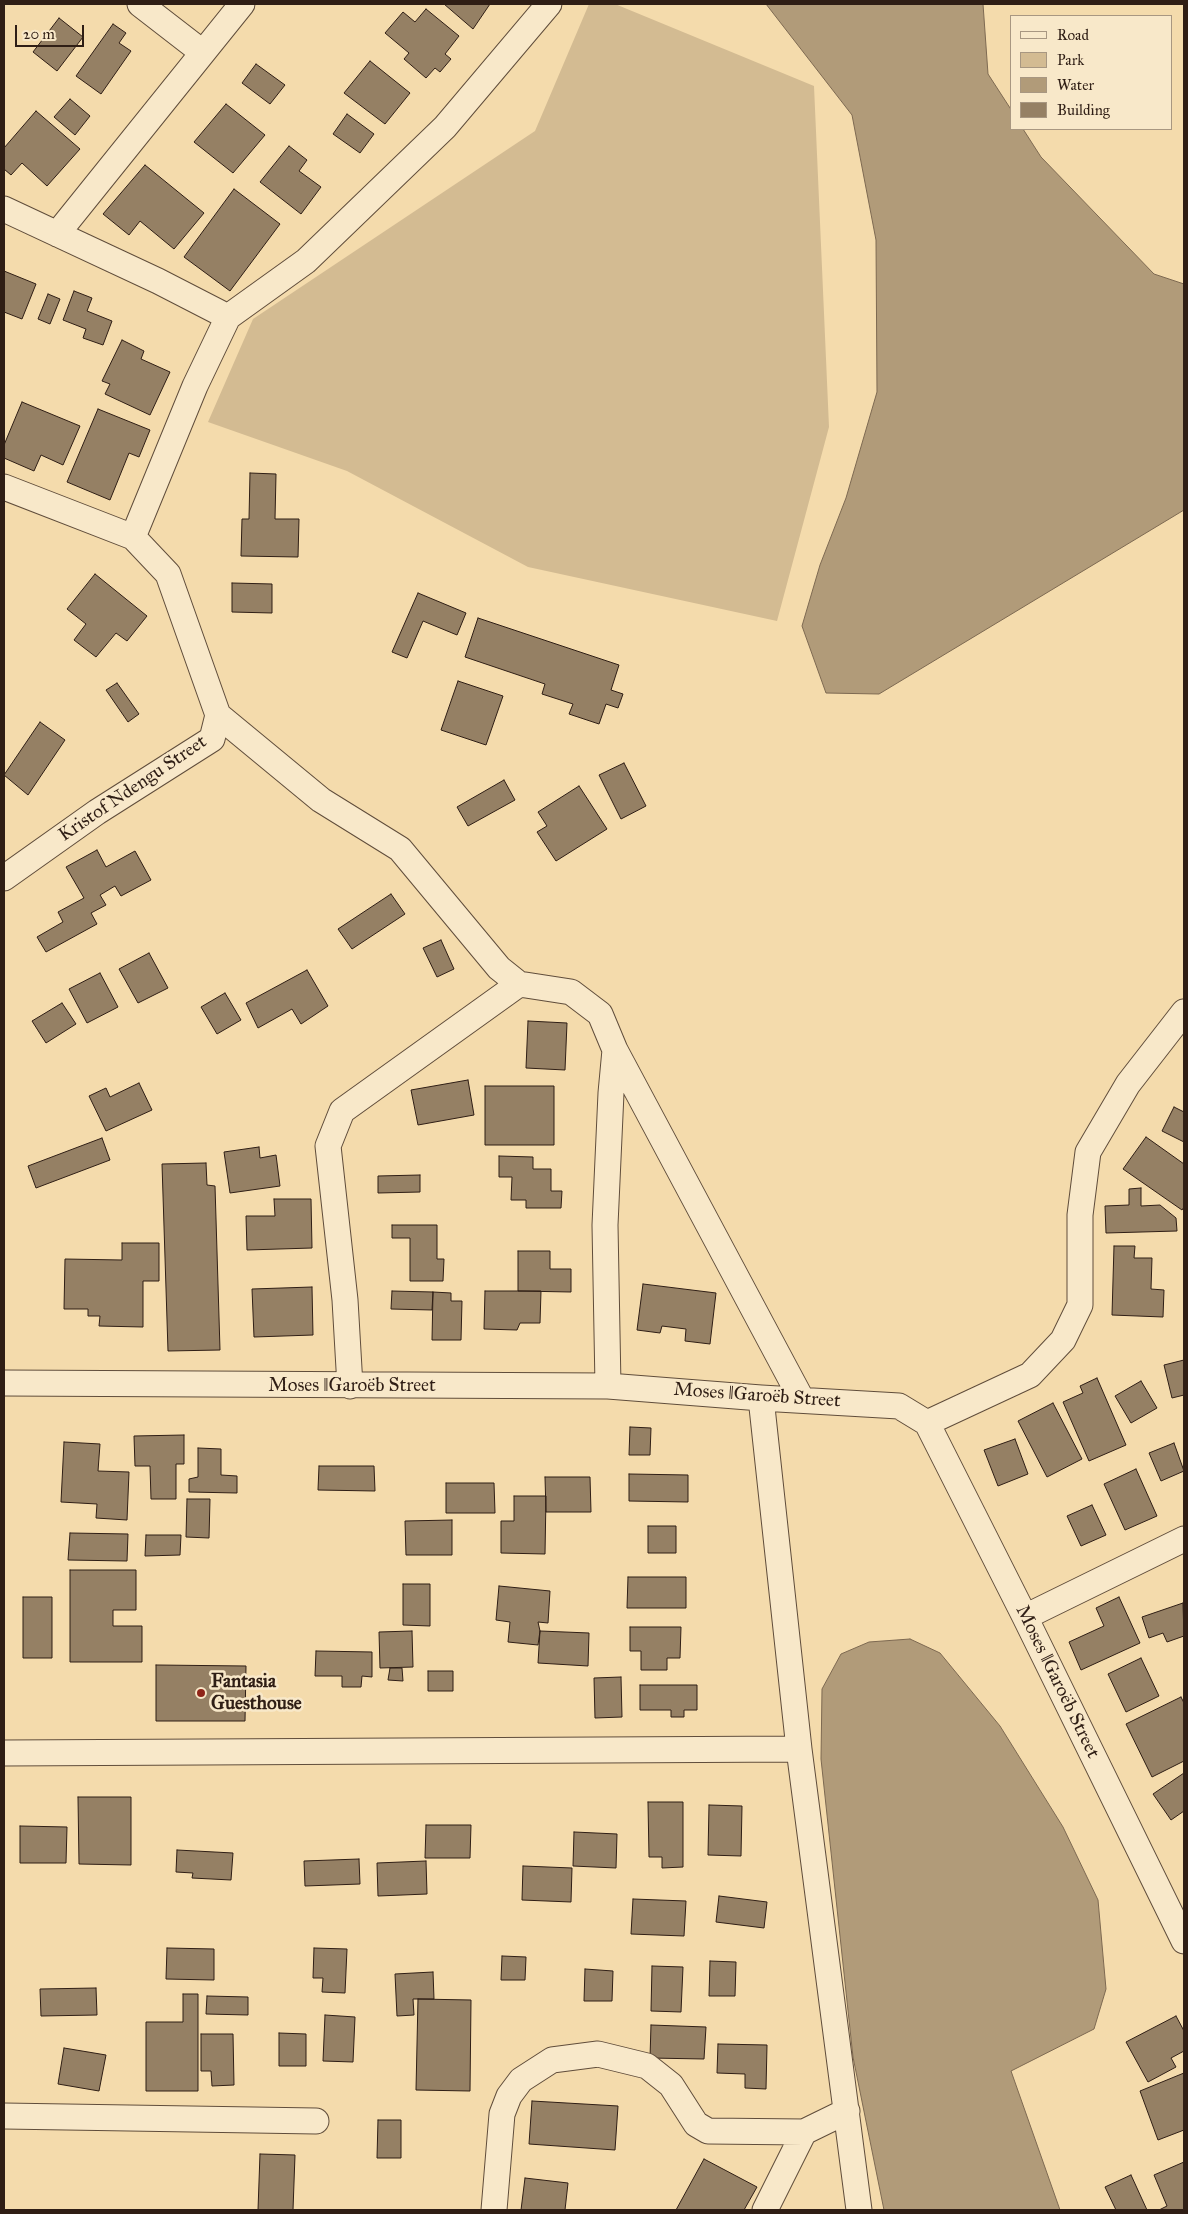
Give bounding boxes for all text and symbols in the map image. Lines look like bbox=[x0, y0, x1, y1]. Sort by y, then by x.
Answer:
scale bar bbox=[18, 15, 86, 47]
legend bbox=[1010, 15, 1173, 130]
text: 20 m bbox=[23, 25, 55, 43]
text: Road bbox=[1057, 26, 1089, 44]
text: Park bbox=[1057, 51, 1084, 69]
text: Water bbox=[1057, 76, 1094, 94]
text: Building bbox=[1057, 101, 1110, 119]
street label: Kristof Ndengu Street bbox=[55, 731, 211, 847]
street label: Moses ǁGaroëb Street bbox=[268, 1375, 436, 1397]
street label: Moses ǁGaroëb Street bbox=[673, 1379, 841, 1413]
street label: Moses ǁGaroëb Street bbox=[1010, 1602, 1104, 1762]
place label: Fantasia Guesthouse bbox=[211, 1671, 302, 1715]
marker: Fantasia Guesthouse bbox=[195, 1687, 207, 1699]

